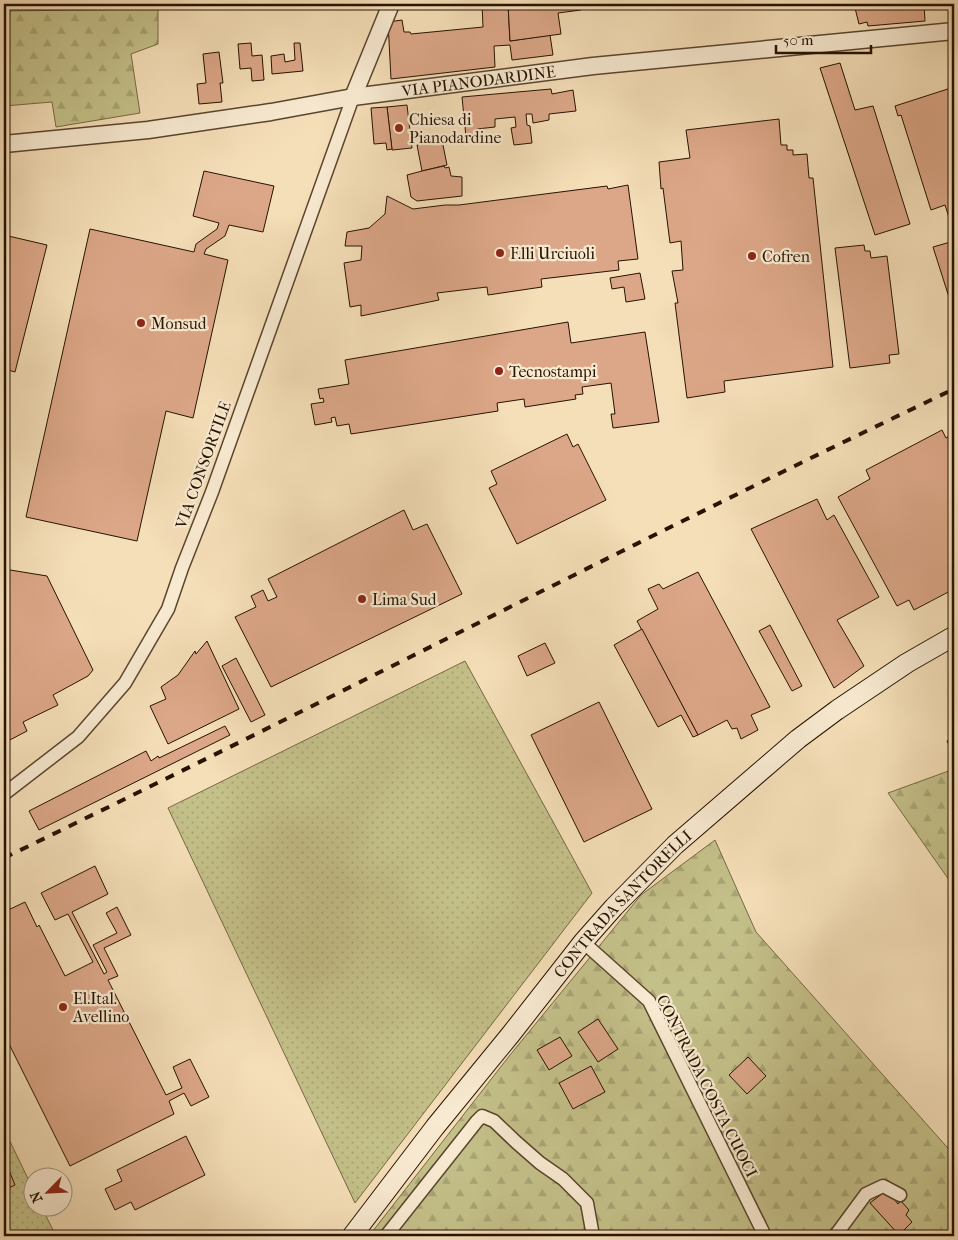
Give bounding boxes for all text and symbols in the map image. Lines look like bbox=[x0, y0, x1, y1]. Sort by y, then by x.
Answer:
scale bar bbox=[776, 22, 870, 54]
text: 50 m bbox=[783, 31, 814, 49]
street label: VIA PIANODARDINE bbox=[399, 61, 557, 100]
place label: Chiesa di Pianodardine bbox=[409, 110, 501, 147]
marker: Chiesa di Pianodardine bbox=[393, 122, 405, 134]
place label: F.lli Urciuoli bbox=[510, 244, 595, 263]
marker: F.lli Urciuoli bbox=[494, 247, 506, 259]
place label: Cofren bbox=[762, 247, 811, 266]
marker: Cofren bbox=[746, 250, 758, 262]
place label: Monsud bbox=[151, 314, 207, 333]
marker: Monsud bbox=[135, 317, 147, 329]
place label: Tecnostampi bbox=[509, 362, 597, 381]
marker: Tecnostampi bbox=[493, 365, 505, 377]
street label: VIA CONSORTILE bbox=[171, 399, 235, 532]
place label: Lima Sud bbox=[372, 590, 437, 609]
marker: Lima Sud bbox=[356, 593, 368, 605]
street label: CONTRADA SANTORELLI bbox=[549, 826, 695, 981]
place label: El.Ital. Avellino bbox=[72, 989, 129, 1026]
street label: CONTRADA COSTA CUOCI bbox=[653, 992, 761, 1180]
marker: El.Ital. Avellino bbox=[57, 1001, 69, 1013]
north arrow bbox=[22, 1168, 72, 1218]
text: N bbox=[27, 1188, 47, 1205]

